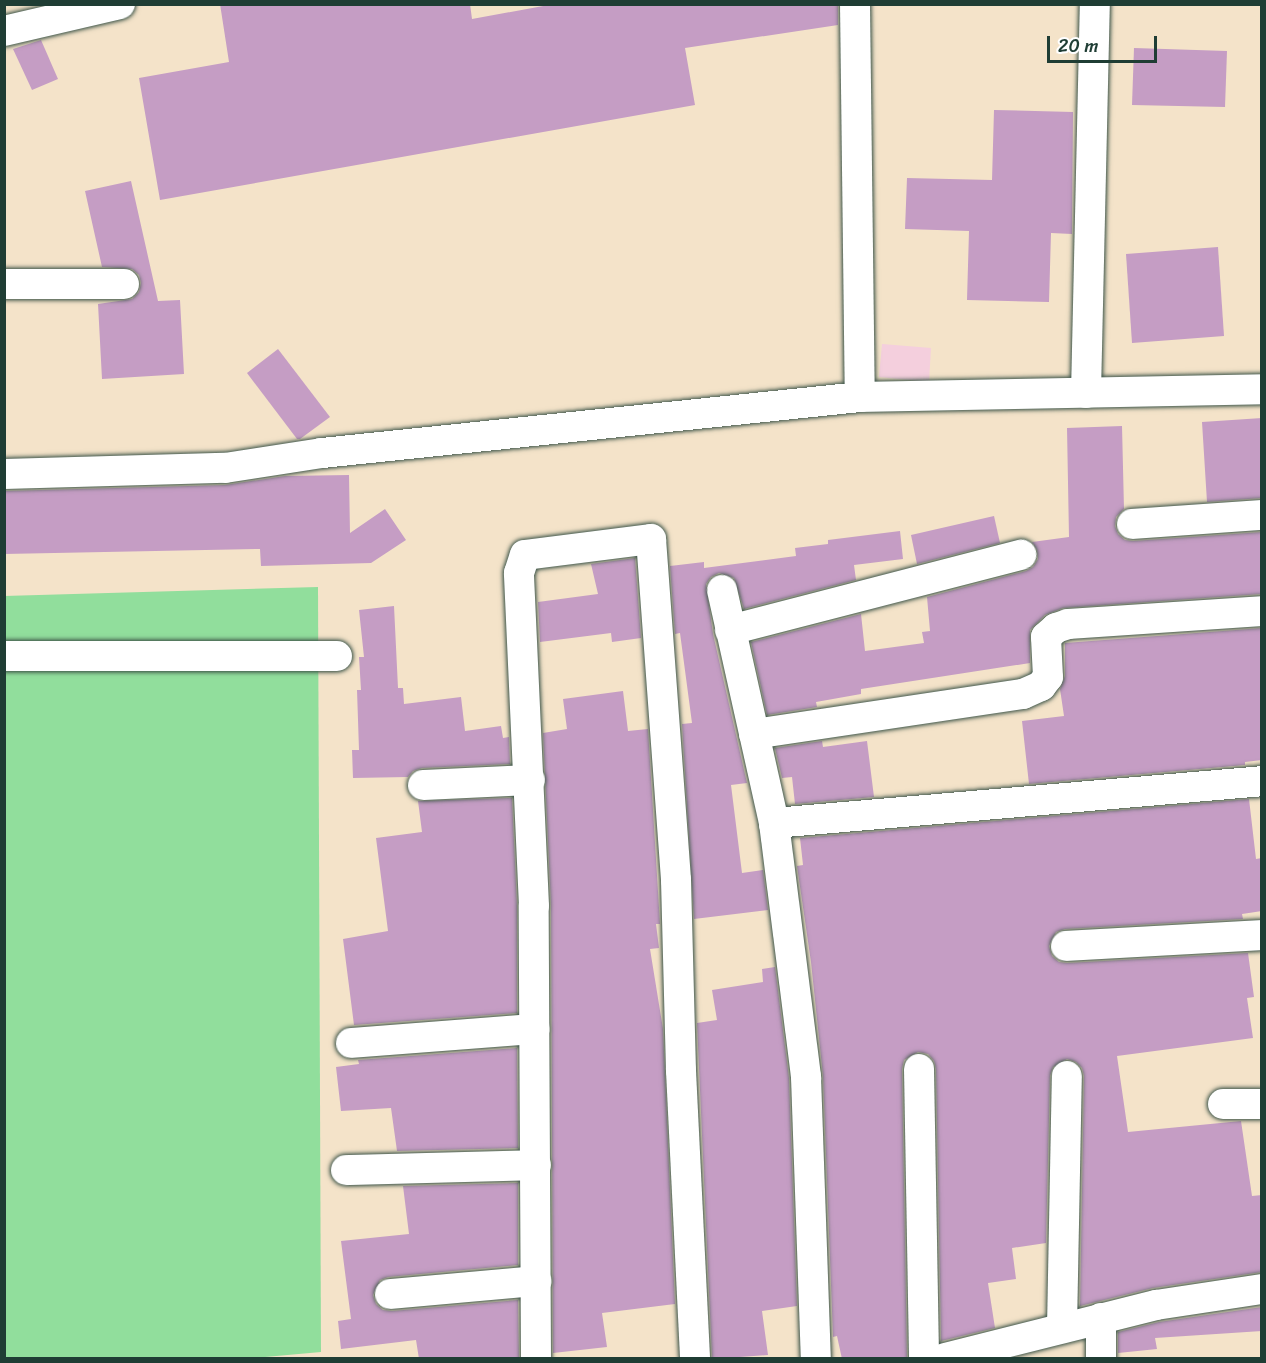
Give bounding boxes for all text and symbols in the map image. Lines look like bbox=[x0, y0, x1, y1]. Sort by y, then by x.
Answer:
scale bar bbox=[1050, 24, 1160, 62]
text: 20 m bbox=[1058, 30, 1098, 62]

